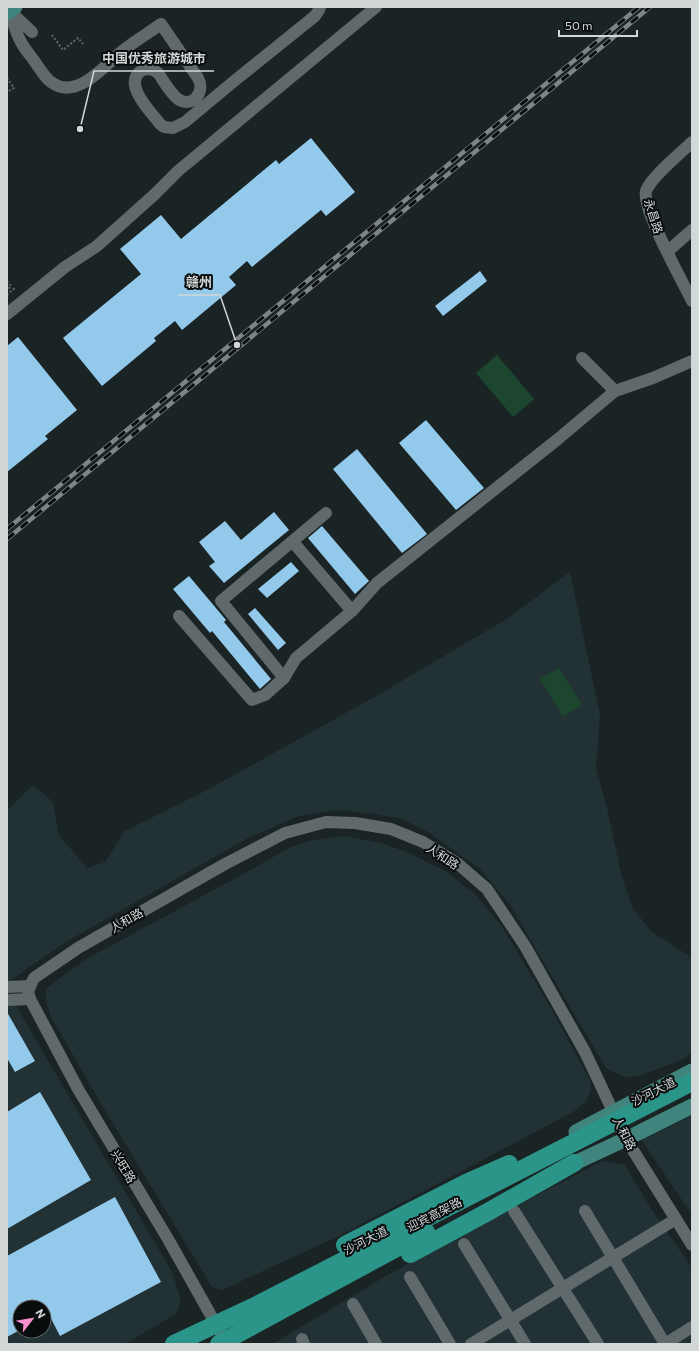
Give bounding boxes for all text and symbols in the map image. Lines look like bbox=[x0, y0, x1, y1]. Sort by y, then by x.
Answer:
scale bar bbox=[559, 12, 637, 38]
text: 50 m bbox=[565, 18, 593, 32]
callout: 中国优秀旅游城市 bbox=[94, 46, 214, 71]
text: 中国优秀旅游城市 bbox=[102, 50, 206, 66]
street label: 永昌路 bbox=[642, 197, 666, 235]
callout: 赣州 bbox=[178, 270, 220, 295]
text: 赣州 bbox=[186, 274, 212, 290]
street label: 人和路 bbox=[424, 840, 462, 872]
street label: 人和路 bbox=[107, 905, 145, 935]
street label: 沙河大道 bbox=[628, 1074, 678, 1108]
street label: 人和路 bbox=[611, 1114, 639, 1152]
street label: 兴旺路 bbox=[109, 1147, 139, 1185]
street label: 迎宾高架路 bbox=[404, 1194, 464, 1234]
street label: 沙河大道 bbox=[340, 1223, 390, 1257]
north arrow bbox=[12, 1299, 52, 1339]
text: N bbox=[33, 1307, 49, 1320]

